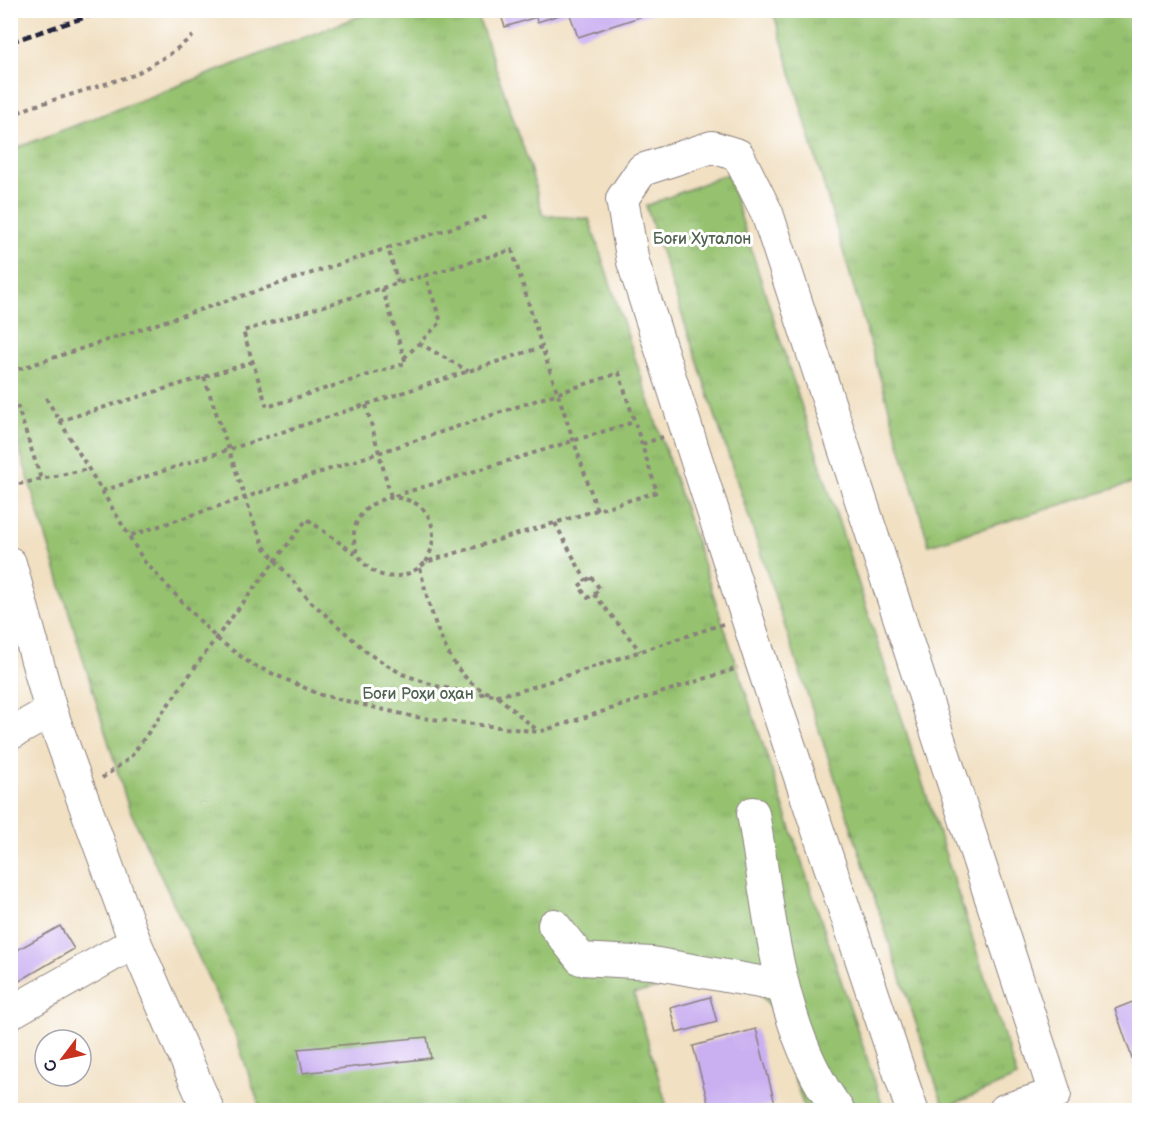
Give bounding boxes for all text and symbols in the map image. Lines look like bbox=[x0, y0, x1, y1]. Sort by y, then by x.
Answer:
park label: Боғи Хуталон bbox=[653, 230, 751, 249]
park label: Боғи Роҳи оҳан bbox=[362, 685, 474, 704]
north arrow bbox=[33, 1028, 93, 1088]
text: С bbox=[41, 1055, 63, 1075]

